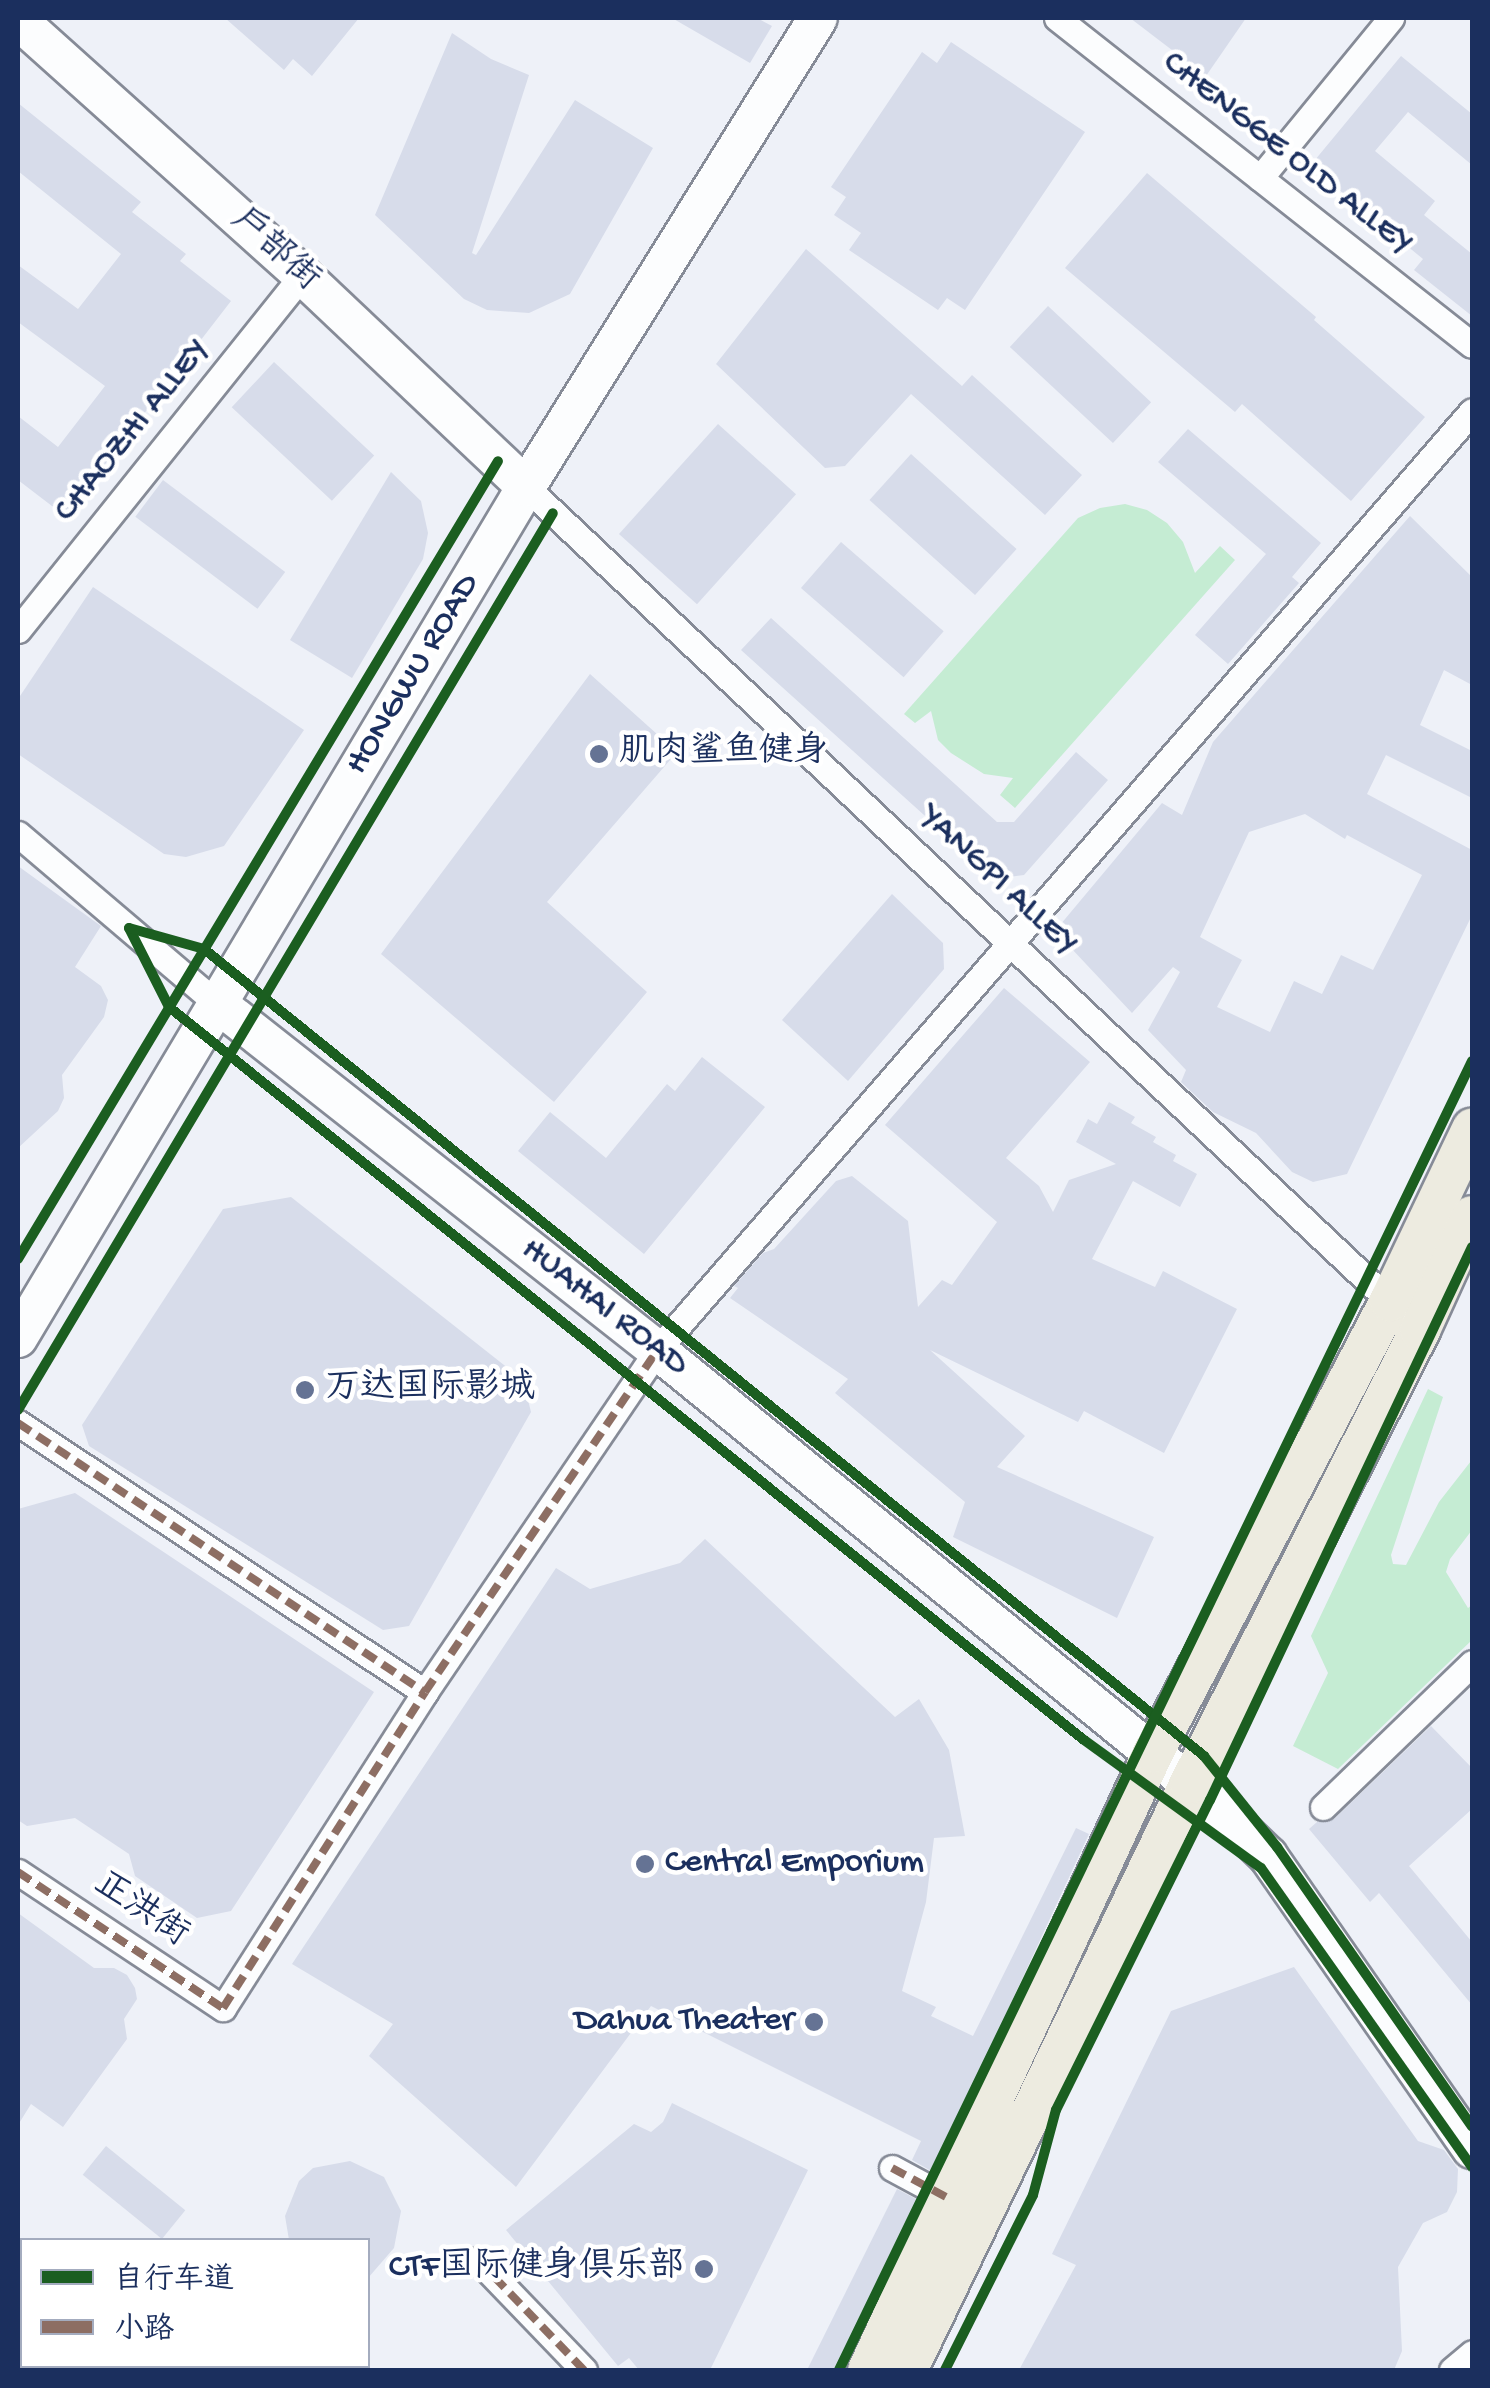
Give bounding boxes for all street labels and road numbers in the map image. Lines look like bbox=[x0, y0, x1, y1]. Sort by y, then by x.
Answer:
street label: CHENGGE OLD ALLEY bbox=[1153, 43, 1421, 265]
street label: 户部街 bbox=[221, 200, 327, 302]
street label: CHAOZHI ALLEY bbox=[46, 331, 220, 531]
street label: HONGWU ROAD bbox=[338, 567, 490, 783]
street label: YANGPI ALLEY bbox=[910, 797, 1086, 965]
street label: HUAHAI ROAD bbox=[512, 1230, 696, 1386]
street label: 正洪街 bbox=[85, 1864, 195, 1958]

